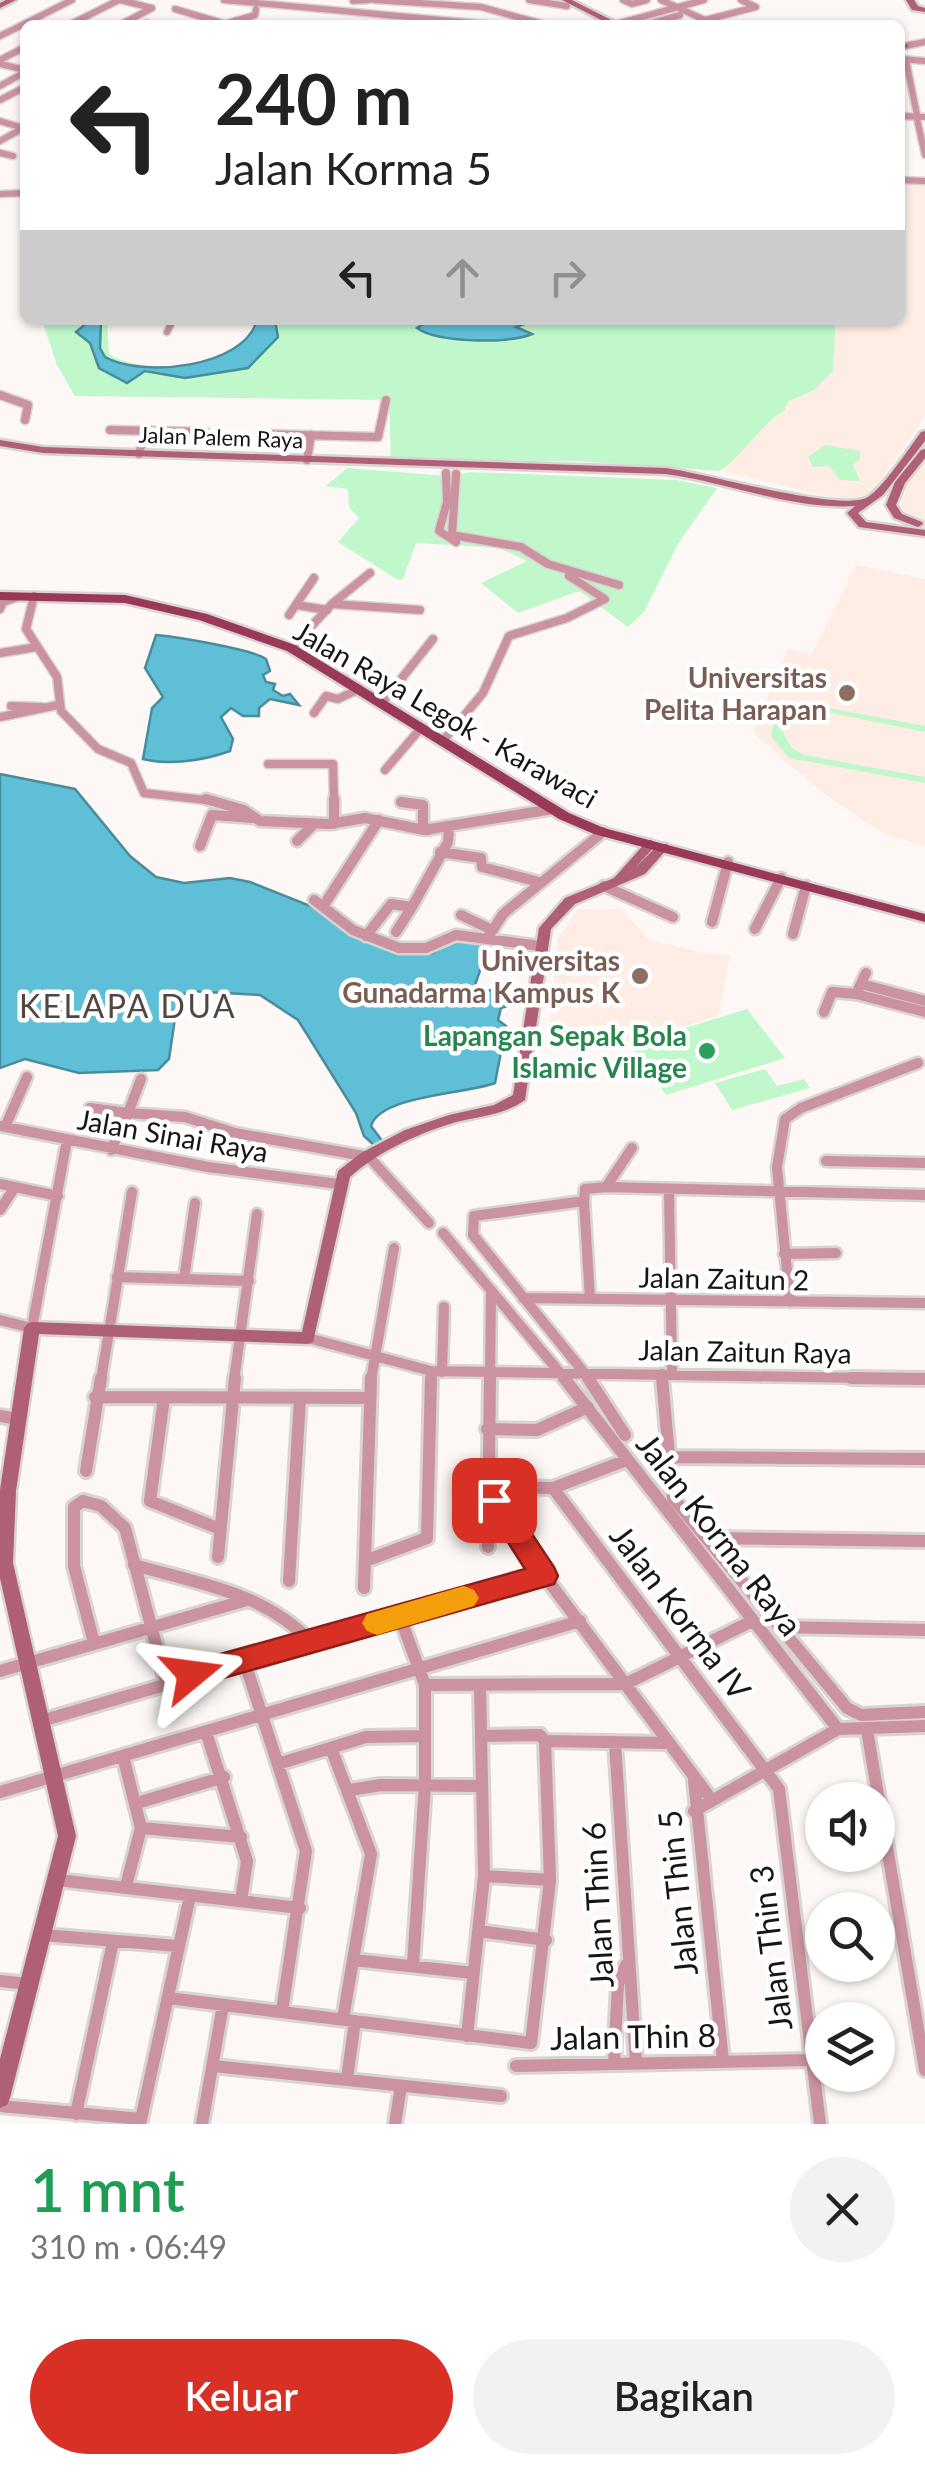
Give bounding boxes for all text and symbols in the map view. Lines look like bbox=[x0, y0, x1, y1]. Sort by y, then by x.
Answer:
text: 240 m bbox=[215, 56, 412, 140]
icon: left bbox=[50, 60, 180, 190]
text: Jalan Korma 5 bbox=[215, 141, 492, 195]
icon: left bbox=[330, 250, 385, 305]
icon: ahead bbox=[435, 250, 490, 305]
icon: right bbox=[540, 250, 595, 305]
street label: Jalan Palem Raya bbox=[138, 421, 304, 453]
street label: Jalan Raya Legok - Karawaci bbox=[289, 613, 603, 815]
place label: Universitas Pelita Harapan bbox=[644, 660, 827, 726]
marker: Universitas Pelita Harapan bbox=[836, 682, 858, 704]
place label: Universitas Gunadarma Kampus K bbox=[342, 943, 621, 1009]
marker: Universitas Gunadarma Kampus K bbox=[629, 965, 651, 987]
district label: KELAPA DUA bbox=[19, 986, 237, 1025]
place label: Lapangan Sepak Bola Islamic Village bbox=[423, 1018, 687, 1084]
marker: Lapangan Sepak Bola Islamic Village bbox=[696, 1040, 718, 1062]
street label: Jalan Sinai Raya bbox=[75, 1102, 271, 1168]
street label: Jalan Zaitun 2 bbox=[638, 1260, 810, 1296]
street label: Jalan Zaitun Raya bbox=[638, 1332, 852, 1370]
street label: Jalan Korma Raya bbox=[629, 1425, 811, 1643]
pin bbox=[452, 1458, 537, 1543]
icon: arrive bbox=[467, 1473, 522, 1528]
street label: Jalan Korma IV bbox=[603, 1517, 760, 1708]
position arrow bbox=[140, 1622, 244, 1726]
map controls bbox=[805, 1782, 895, 2092]
button: sound bbox=[805, 1782, 895, 1872]
street label: Jalan Thin 5 bbox=[649, 1808, 705, 1978]
street label: Jalan Thin 6 bbox=[573, 1821, 621, 1989]
street label: Jalan Thin 3 bbox=[741, 1863, 799, 2033]
button: search bbox=[805, 1892, 895, 1982]
button: layers bbox=[805, 2002, 895, 2092]
street label: Jalan Thin 8 bbox=[550, 2015, 716, 2057]
text: 1 mnt bbox=[30, 2153, 185, 2225]
button: close bbox=[790, 2157, 895, 2262]
text: 310 m · 06:49 bbox=[30, 2227, 227, 2266]
button: Keluar bbox=[30, 2339, 453, 2454]
button: Bagikan bbox=[473, 2339, 895, 2454]

